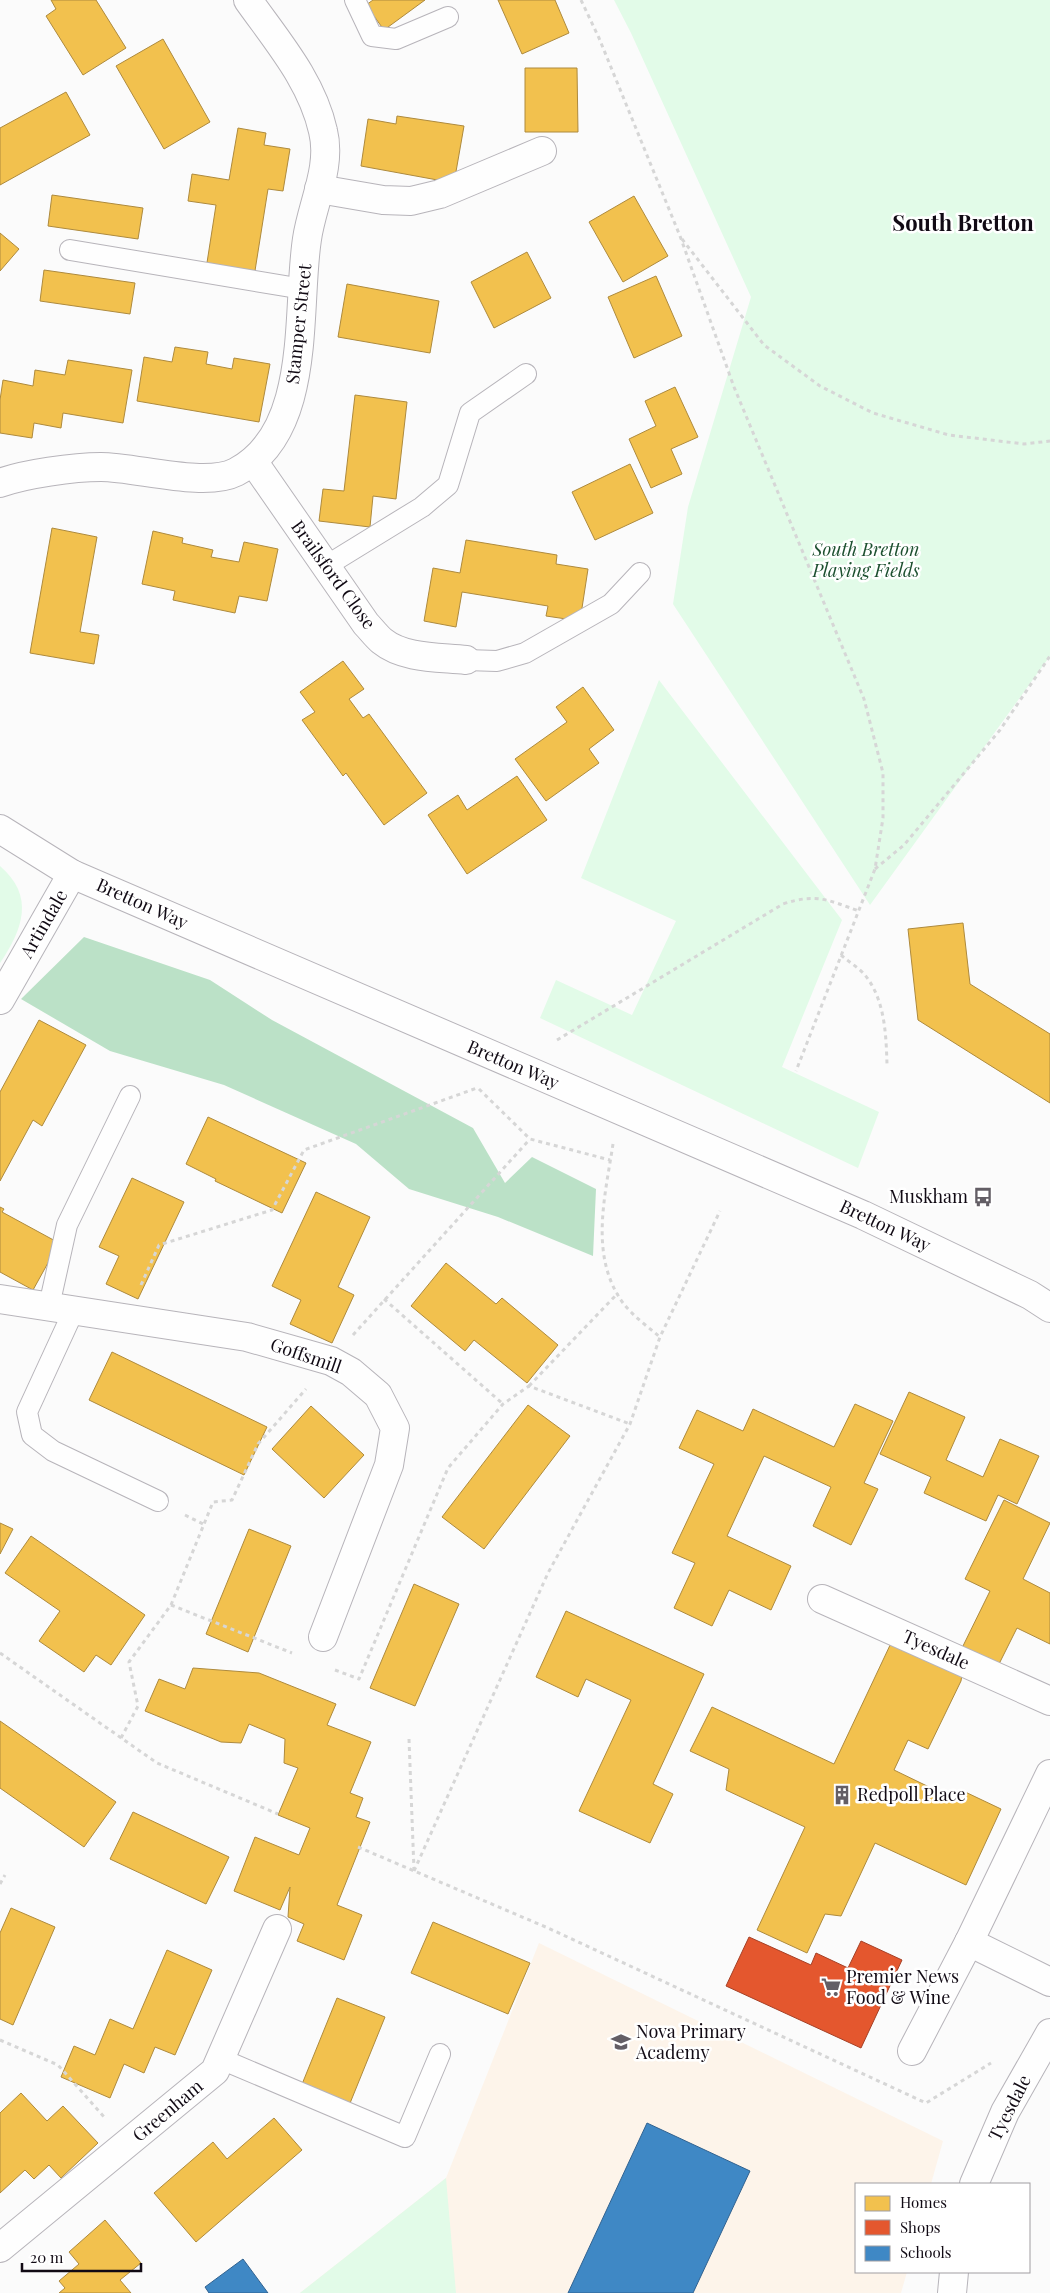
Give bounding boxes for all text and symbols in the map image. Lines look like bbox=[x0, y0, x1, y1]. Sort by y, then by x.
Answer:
district label: South Bretton bbox=[892, 207, 1034, 237]
street label: Stamper Street bbox=[280, 262, 316, 385]
street label: Brailsford Close bbox=[286, 515, 381, 634]
park label: South Bretton Playing Fields bbox=[811, 537, 920, 582]
street label: Bretton Way bbox=[93, 872, 192, 934]
street label: Artindale bbox=[13, 885, 72, 963]
street label: Bretton Way bbox=[464, 1034, 563, 1094]
place label: Muskham bbox=[889, 1184, 968, 1208]
bus stop icon: Muskham bbox=[972, 1186, 994, 1208]
street label: Bretton Way bbox=[836, 1194, 935, 1257]
street label: Goffsmill bbox=[267, 1332, 345, 1378]
street label: Tyesdale bbox=[899, 1624, 974, 1674]
place label: Redpoll Place bbox=[857, 1782, 966, 1806]
building icon: Redpoll Place bbox=[831, 1784, 853, 1806]
place label: Premier News Food & Wine bbox=[846, 1964, 959, 2009]
supermarket icon: Premier News Food & Wine bbox=[820, 1976, 842, 1998]
place label: Nova Primary Academy bbox=[635, 2019, 746, 2064]
school or university icon: Nova Primary Academy bbox=[610, 2031, 632, 2053]
street label: Tyesdale bbox=[982, 2071, 1036, 2145]
street label: Greenham bbox=[127, 2074, 208, 2147]
legend bbox=[855, 2183, 1030, 2273]
text: Homes bbox=[900, 2192, 947, 2212]
text: Shops bbox=[900, 2217, 941, 2237]
scale bar bbox=[22, 2240, 141, 2272]
text: Schools bbox=[900, 2242, 952, 2262]
text: 20 m bbox=[30, 2247, 64, 2267]

